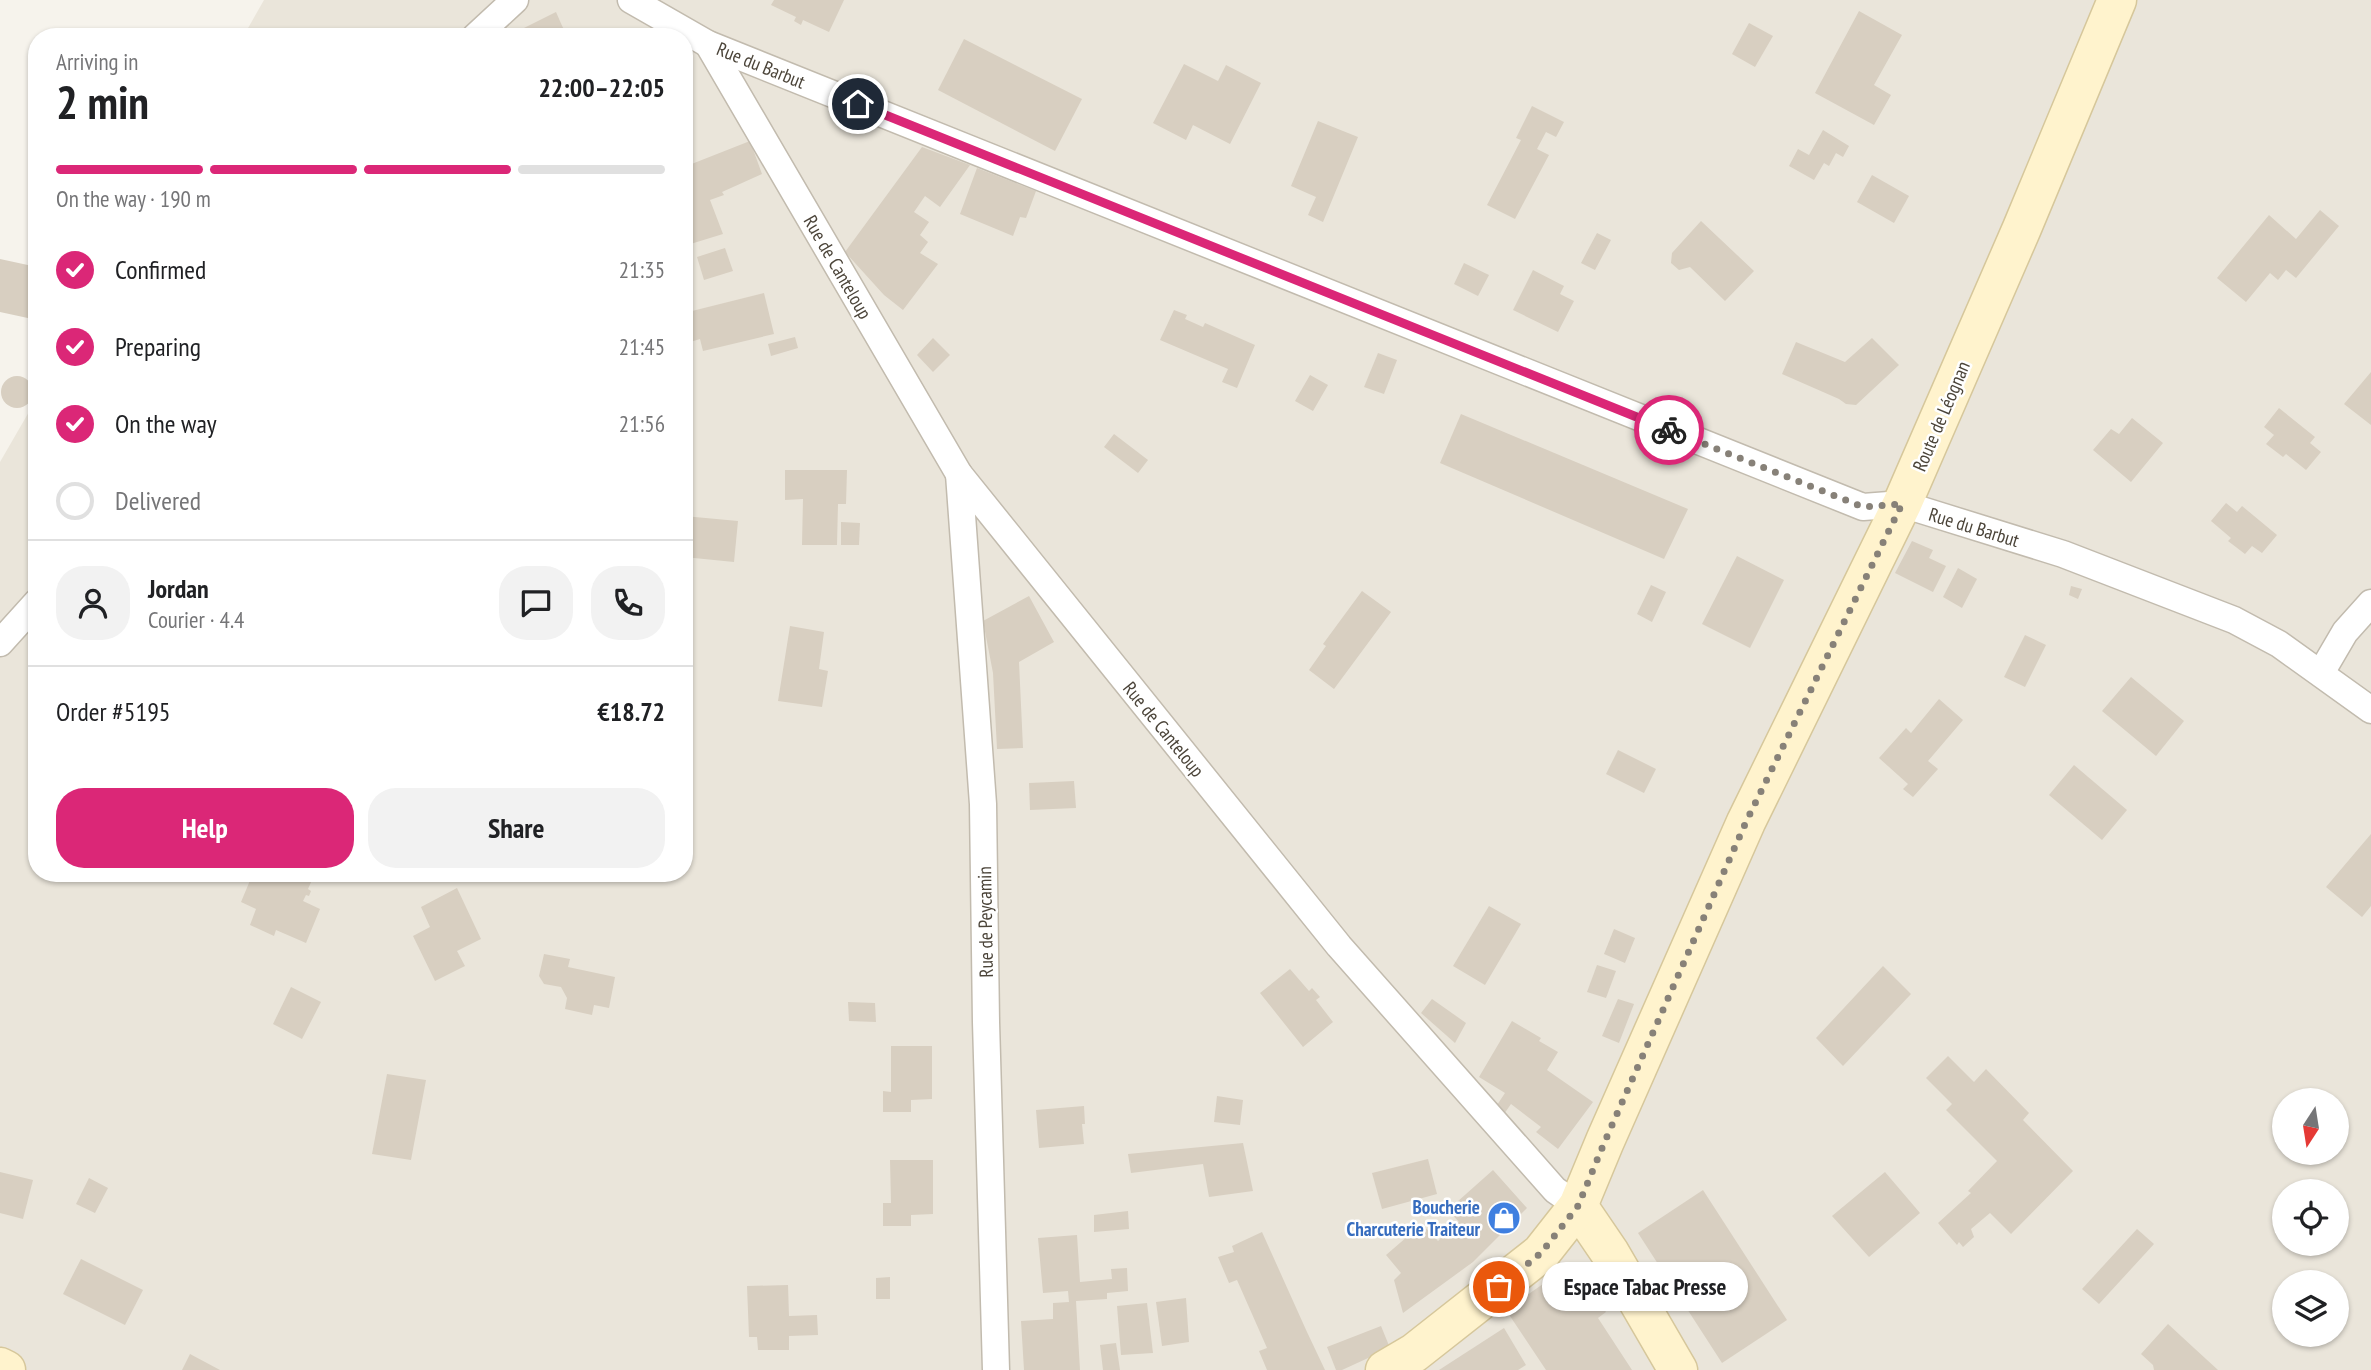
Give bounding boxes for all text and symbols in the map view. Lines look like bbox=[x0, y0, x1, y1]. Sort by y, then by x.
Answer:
street label: Rue du Barbut bbox=[713, 36, 809, 94]
text: Arriving in bbox=[56, 47, 138, 76]
text: 22:00–22:05 bbox=[538, 71, 665, 104]
text: 2 min bbox=[56, 72, 149, 132]
pin bbox=[828, 74, 888, 134]
icon: home bbox=[839, 85, 877, 123]
text: On the way · 190 m bbox=[56, 184, 211, 213]
street label: Rue de Canteloup bbox=[799, 211, 877, 323]
icon: check bbox=[56, 251, 94, 289]
text: Confirmed bbox=[115, 253, 206, 286]
text: 21:35 bbox=[619, 255, 665, 284]
icon: check bbox=[56, 328, 94, 366]
text: Preparing bbox=[115, 330, 201, 363]
text: 21:45 bbox=[619, 332, 665, 361]
street label: Route de Léognan bbox=[1907, 357, 1975, 475]
courier bbox=[1634, 395, 1704, 465]
icon: check bbox=[56, 405, 94, 443]
text: On the way bbox=[115, 407, 217, 440]
text: 21:56 bbox=[619, 409, 665, 438]
icon: bike bbox=[1650, 411, 1688, 449]
text: Delivered bbox=[115, 484, 201, 517]
street label: Rue du Barbut bbox=[1926, 502, 2023, 552]
button: person bbox=[56, 566, 130, 640]
button: chat bbox=[499, 566, 573, 640]
button: phone bbox=[591, 566, 665, 640]
text: Jordan bbox=[148, 572, 209, 605]
text: Courier · 4.4 bbox=[148, 605, 244, 634]
street label: Rue de Canteloup bbox=[1118, 676, 1210, 782]
text: Order #5195 bbox=[56, 695, 171, 728]
text: €18.72 bbox=[597, 695, 665, 728]
button: Help bbox=[56, 788, 354, 868]
button: Share bbox=[368, 788, 665, 868]
street label: Rue de Peycamin bbox=[972, 866, 998, 978]
north arrow bbox=[2272, 1088, 2348, 1166]
map controls bbox=[2272, 1088, 2349, 1347]
button: locate bbox=[2272, 1179, 2349, 1256]
place label: Boucherie Charcuterie Traiteur bbox=[1347, 1195, 1480, 1241]
shop icon: Boucherie Charcuterie Traiteur bbox=[1485, 1199, 1523, 1237]
pin bbox=[1469, 1257, 1529, 1317]
callout: Espace Tabac Presse bbox=[1541, 1262, 1748, 1312]
icon: bag bbox=[1480, 1268, 1518, 1306]
button: layers bbox=[2272, 1270, 2349, 1347]
text: Espace Tabac Presse bbox=[1564, 1272, 1726, 1301]

